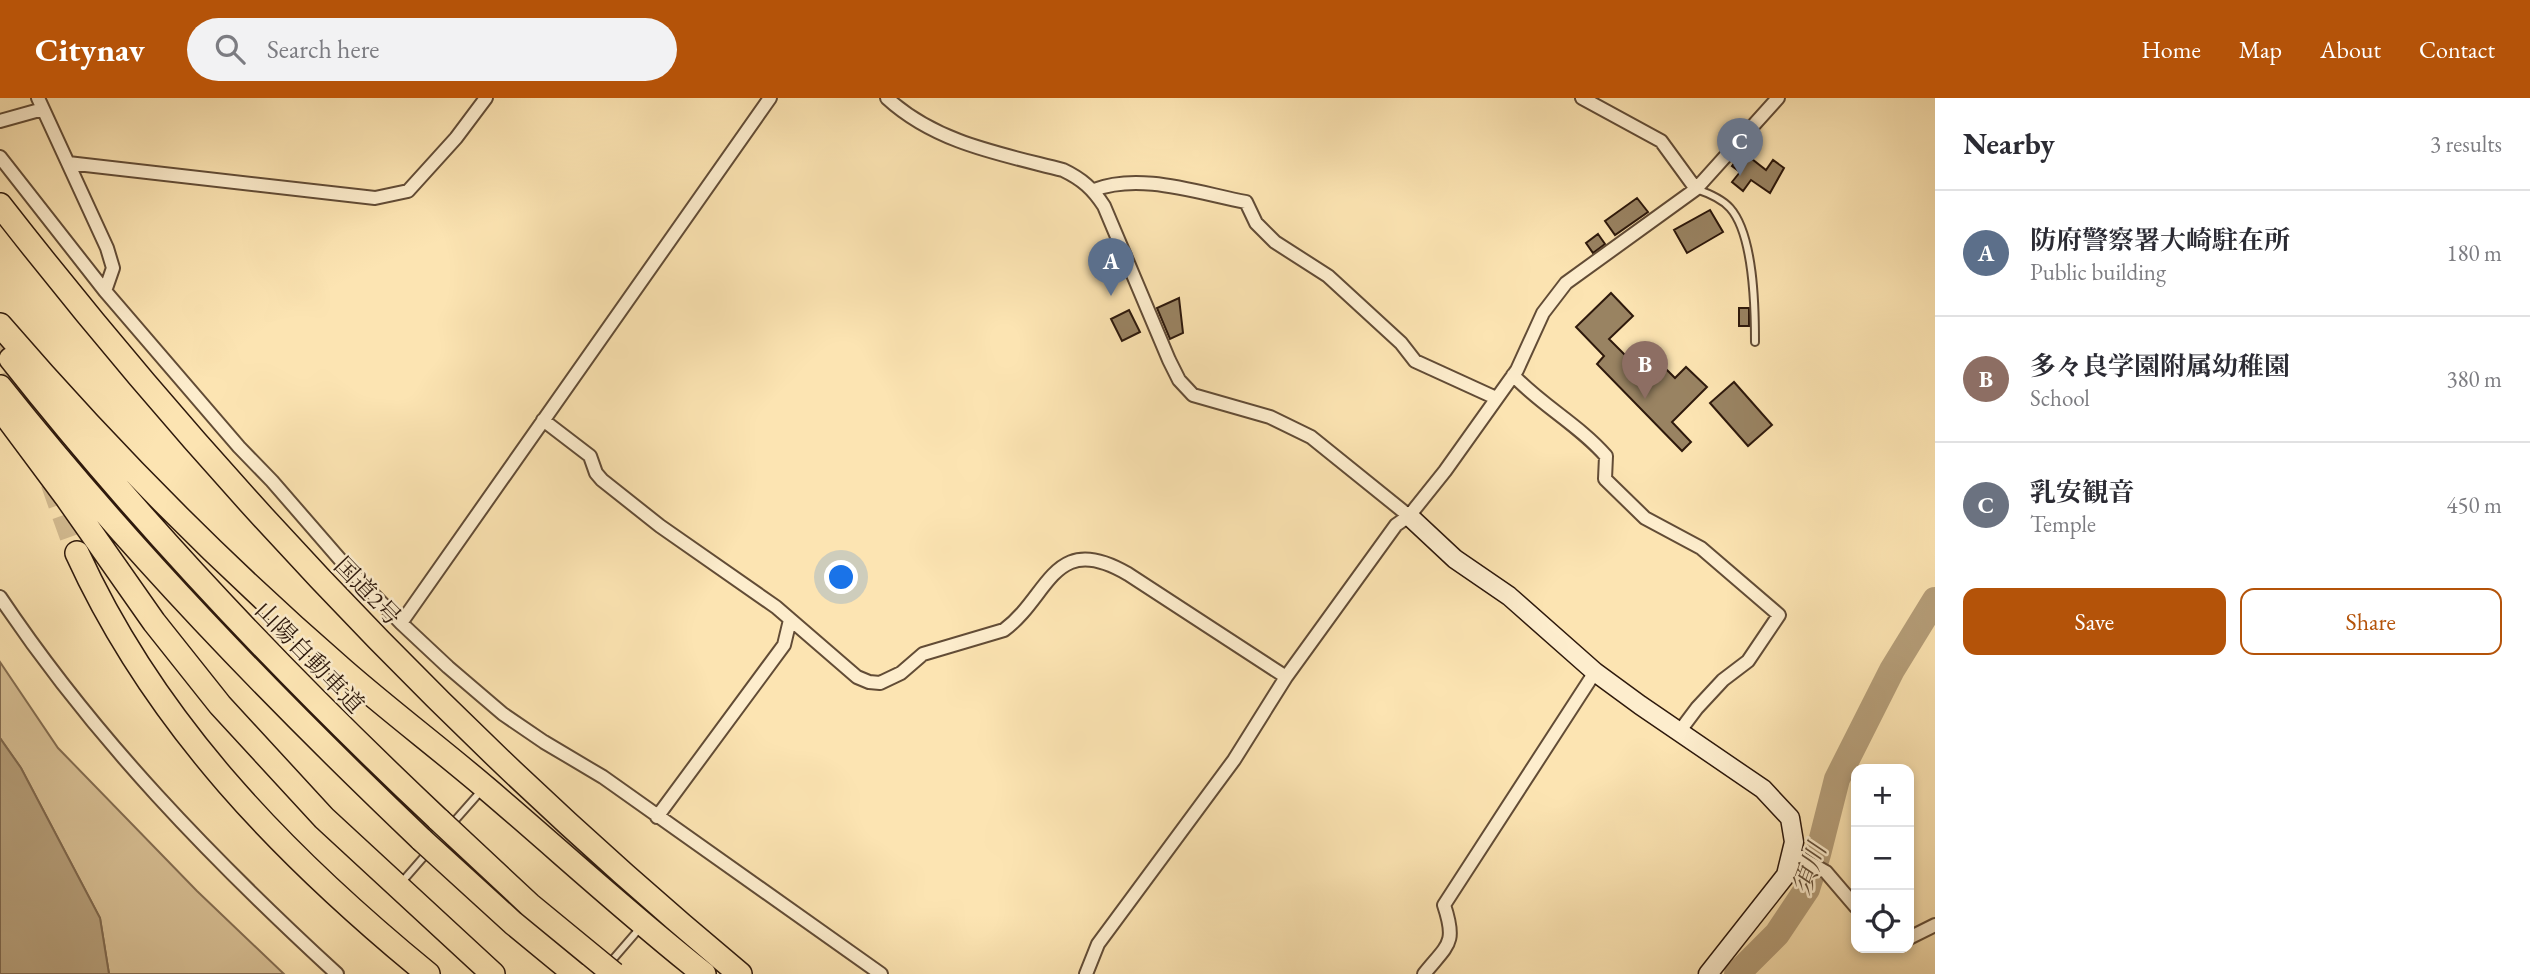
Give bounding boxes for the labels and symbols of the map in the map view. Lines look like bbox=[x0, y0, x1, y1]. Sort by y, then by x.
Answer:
pin: C bbox=[1717, 118, 1763, 176]
pin: A bbox=[1088, 238, 1134, 296]
pin: B bbox=[1622, 341, 1668, 399]
street label: 国道2号 bbox=[328, 550, 408, 632]
your location bbox=[824, 560, 858, 594]
street label: 山陽自動車道 bbox=[249, 594, 371, 720]
water label: 須川 bbox=[1784, 836, 1835, 899]

